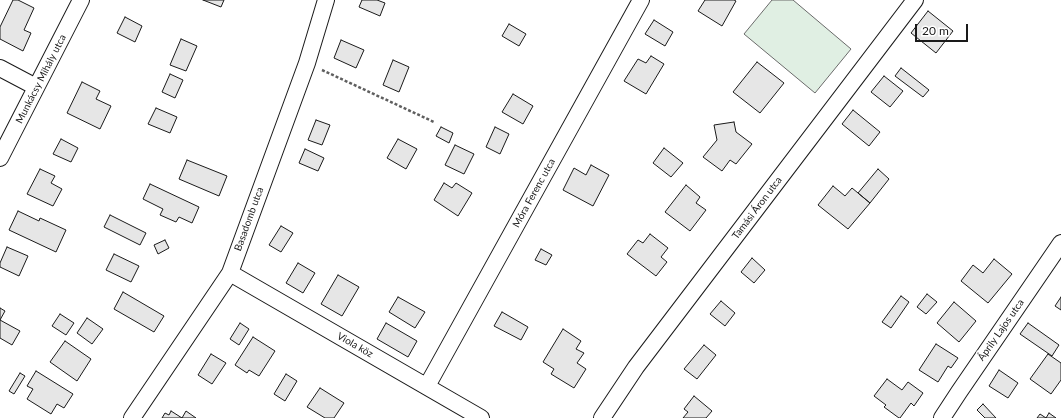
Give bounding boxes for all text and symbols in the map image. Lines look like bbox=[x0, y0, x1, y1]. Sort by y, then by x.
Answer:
scale bar bbox=[917, 16, 970, 42]
text: 20 m bbox=[922, 23, 949, 38]
street label: Munkácsy Mihály utca bbox=[13, 33, 69, 125]
street label: Móra Ferenc utca bbox=[510, 156, 558, 230]
street label: Tamási Áron utca bbox=[730, 174, 784, 242]
street label: Basadomb utca bbox=[232, 185, 266, 253]
street label: Áprily Lajos utca bbox=[975, 297, 1027, 363]
street label: Viola köz bbox=[335, 330, 375, 360]

